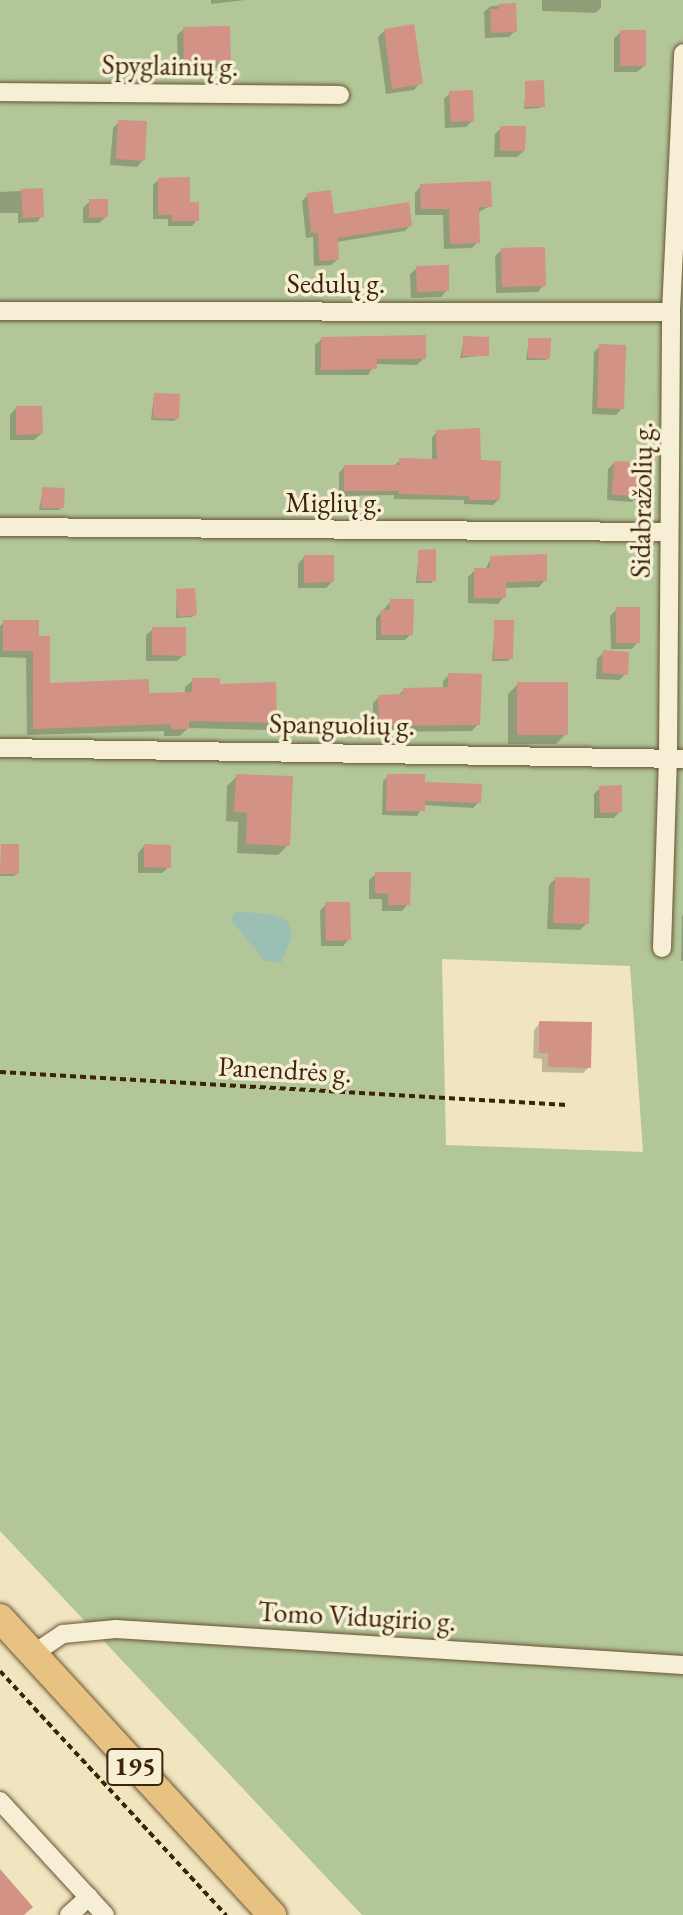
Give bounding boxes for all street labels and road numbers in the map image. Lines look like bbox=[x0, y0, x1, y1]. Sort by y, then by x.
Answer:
street label: Spyglainių g. bbox=[101, 47, 239, 83]
street label: Sedulų g. bbox=[287, 266, 385, 300]
street label: Sidabražolių g. bbox=[623, 422, 659, 578]
street label: Miglių g. bbox=[286, 485, 382, 519]
street label: Spanguolių g. bbox=[269, 706, 415, 742]
street label: Panendrės g. bbox=[218, 1049, 352, 1089]
street label: Tomo Vidugirio g. bbox=[257, 1594, 457, 1638]
road number: 195 bbox=[105, 1745, 165, 1789]

